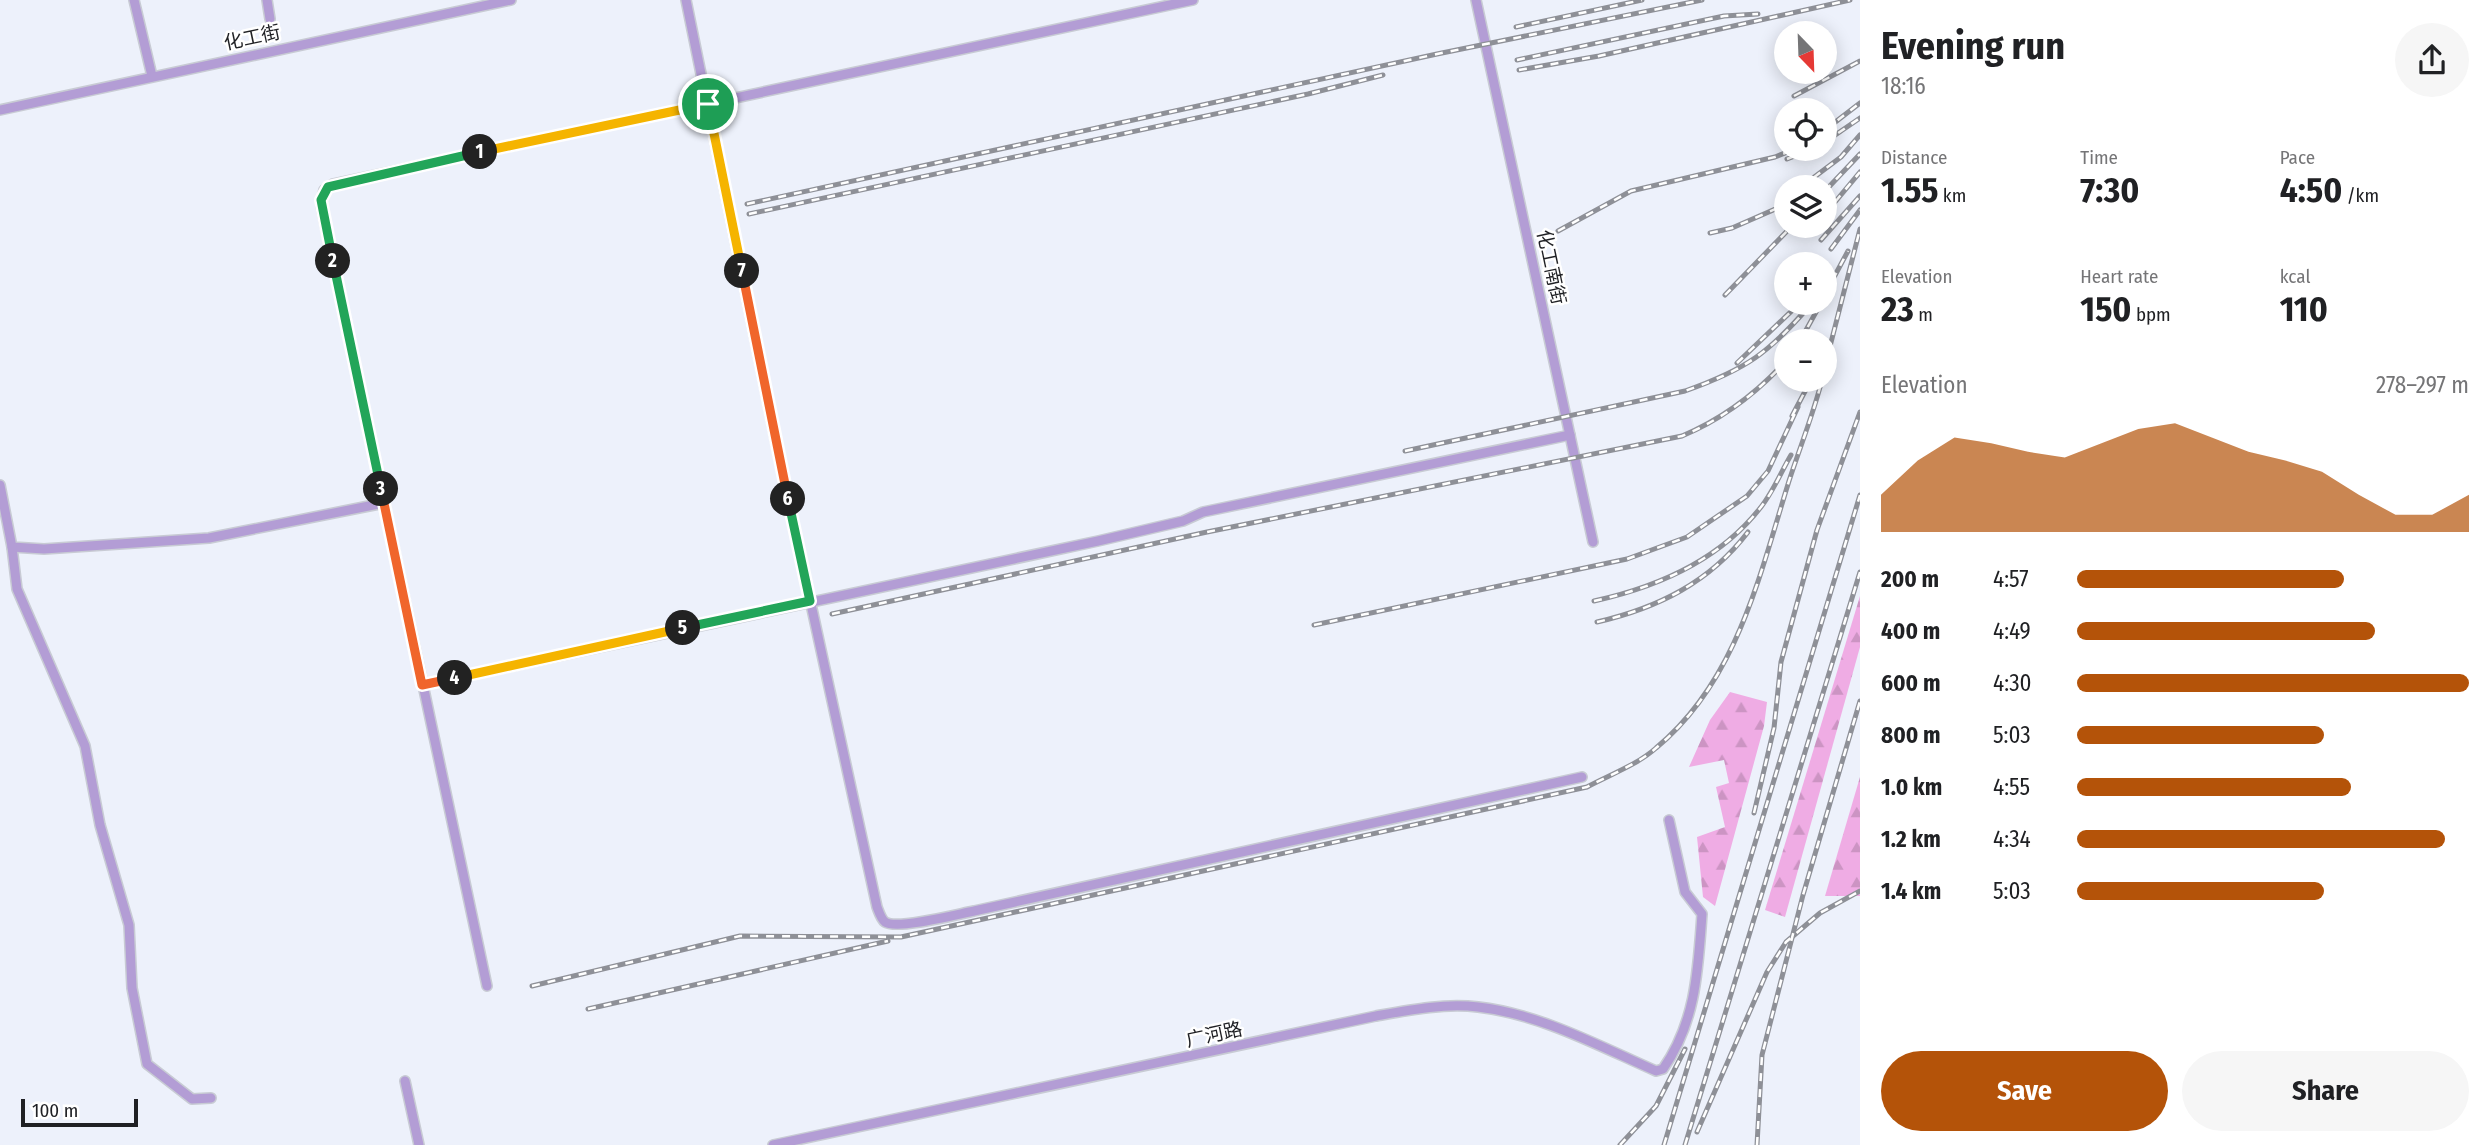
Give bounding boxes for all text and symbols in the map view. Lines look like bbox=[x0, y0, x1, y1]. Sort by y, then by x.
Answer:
street label: 化工街 bbox=[222, 20, 282, 55]
north arrow bbox=[1774, 21, 1838, 84]
map controls bbox=[1774, 21, 1837, 392]
text: Evening run bbox=[1881, 23, 2065, 69]
button: share bbox=[2395, 23, 2469, 97]
text: 18:16 bbox=[1881, 72, 1926, 100]
pin bbox=[678, 74, 738, 134]
icon: arrive bbox=[689, 85, 727, 123]
button: locate bbox=[1774, 98, 1837, 161]
pin: 1 bbox=[462, 134, 498, 170]
text: 1 bbox=[475, 140, 484, 163]
text: Distance bbox=[1881, 146, 1948, 169]
text: Time bbox=[2080, 146, 2118, 169]
text: Pace bbox=[2280, 146, 2315, 169]
text: 1.55 bbox=[1881, 169, 1938, 211]
text: 7:30 bbox=[2080, 169, 2139, 211]
text: 4:50 bbox=[2280, 169, 2342, 211]
button: layers bbox=[1774, 175, 1837, 238]
text: km bbox=[1938, 184, 1966, 207]
text: /km bbox=[2342, 184, 2379, 207]
street label: 化工南街 bbox=[1532, 228, 1571, 307]
pin: 2 bbox=[316, 244, 350, 278]
text: 2 bbox=[328, 249, 337, 272]
button: + bbox=[1774, 252, 1837, 315]
pin: 7 bbox=[724, 254, 760, 288]
text: 7 bbox=[737, 259, 746, 282]
text: Elevation bbox=[1881, 265, 1953, 288]
text: Heart rate bbox=[2080, 265, 2158, 288]
text: kcal bbox=[2280, 265, 2310, 288]
text: 23 bbox=[1881, 288, 1914, 330]
text: 150 bbox=[2080, 288, 2131, 330]
text: 110 bbox=[2280, 288, 2328, 330]
text: m bbox=[1914, 303, 1933, 326]
text: bpm bbox=[2131, 303, 2171, 326]
button: − bbox=[1774, 329, 1837, 392]
text: Elevation bbox=[1881, 371, 1968, 399]
text: 278–297 m bbox=[2376, 371, 2469, 399]
pin: 3 bbox=[364, 472, 398, 506]
text: 3 bbox=[376, 477, 385, 500]
pin: 6 bbox=[770, 482, 806, 516]
text: 6 bbox=[783, 487, 792, 510]
text: 200 m bbox=[1881, 565, 1939, 593]
text: 4:57 bbox=[1993, 565, 2029, 593]
pin: 5 bbox=[666, 610, 700, 646]
text: 5 bbox=[678, 616, 687, 639]
text: 400 m bbox=[1881, 617, 1940, 645]
text: 4:49 bbox=[1993, 617, 2031, 645]
pin: 4 bbox=[438, 660, 472, 696]
text: 4 bbox=[450, 666, 459, 689]
text: 600 m bbox=[1881, 669, 1940, 697]
text: 4:30 bbox=[1993, 669, 2032, 697]
text: 800 m bbox=[1881, 721, 1941, 749]
text: 5:03 bbox=[1993, 721, 2031, 749]
text: 1.0 km bbox=[1881, 773, 1942, 801]
text: 4:55 bbox=[1993, 773, 2030, 801]
text: 1.2 km bbox=[1881, 825, 1941, 853]
text: 4:34 bbox=[1993, 825, 2031, 853]
text: 1.4 km bbox=[1881, 877, 1941, 905]
text: 5:03 bbox=[1993, 877, 2031, 905]
street label: 广河路 bbox=[1184, 1017, 1244, 1052]
button: Save bbox=[1881, 1051, 2168, 1131]
button: Share bbox=[2182, 1051, 2469, 1131]
scale bar bbox=[21, 1096, 138, 1128]
text: 100 m bbox=[32, 1099, 78, 1122]

